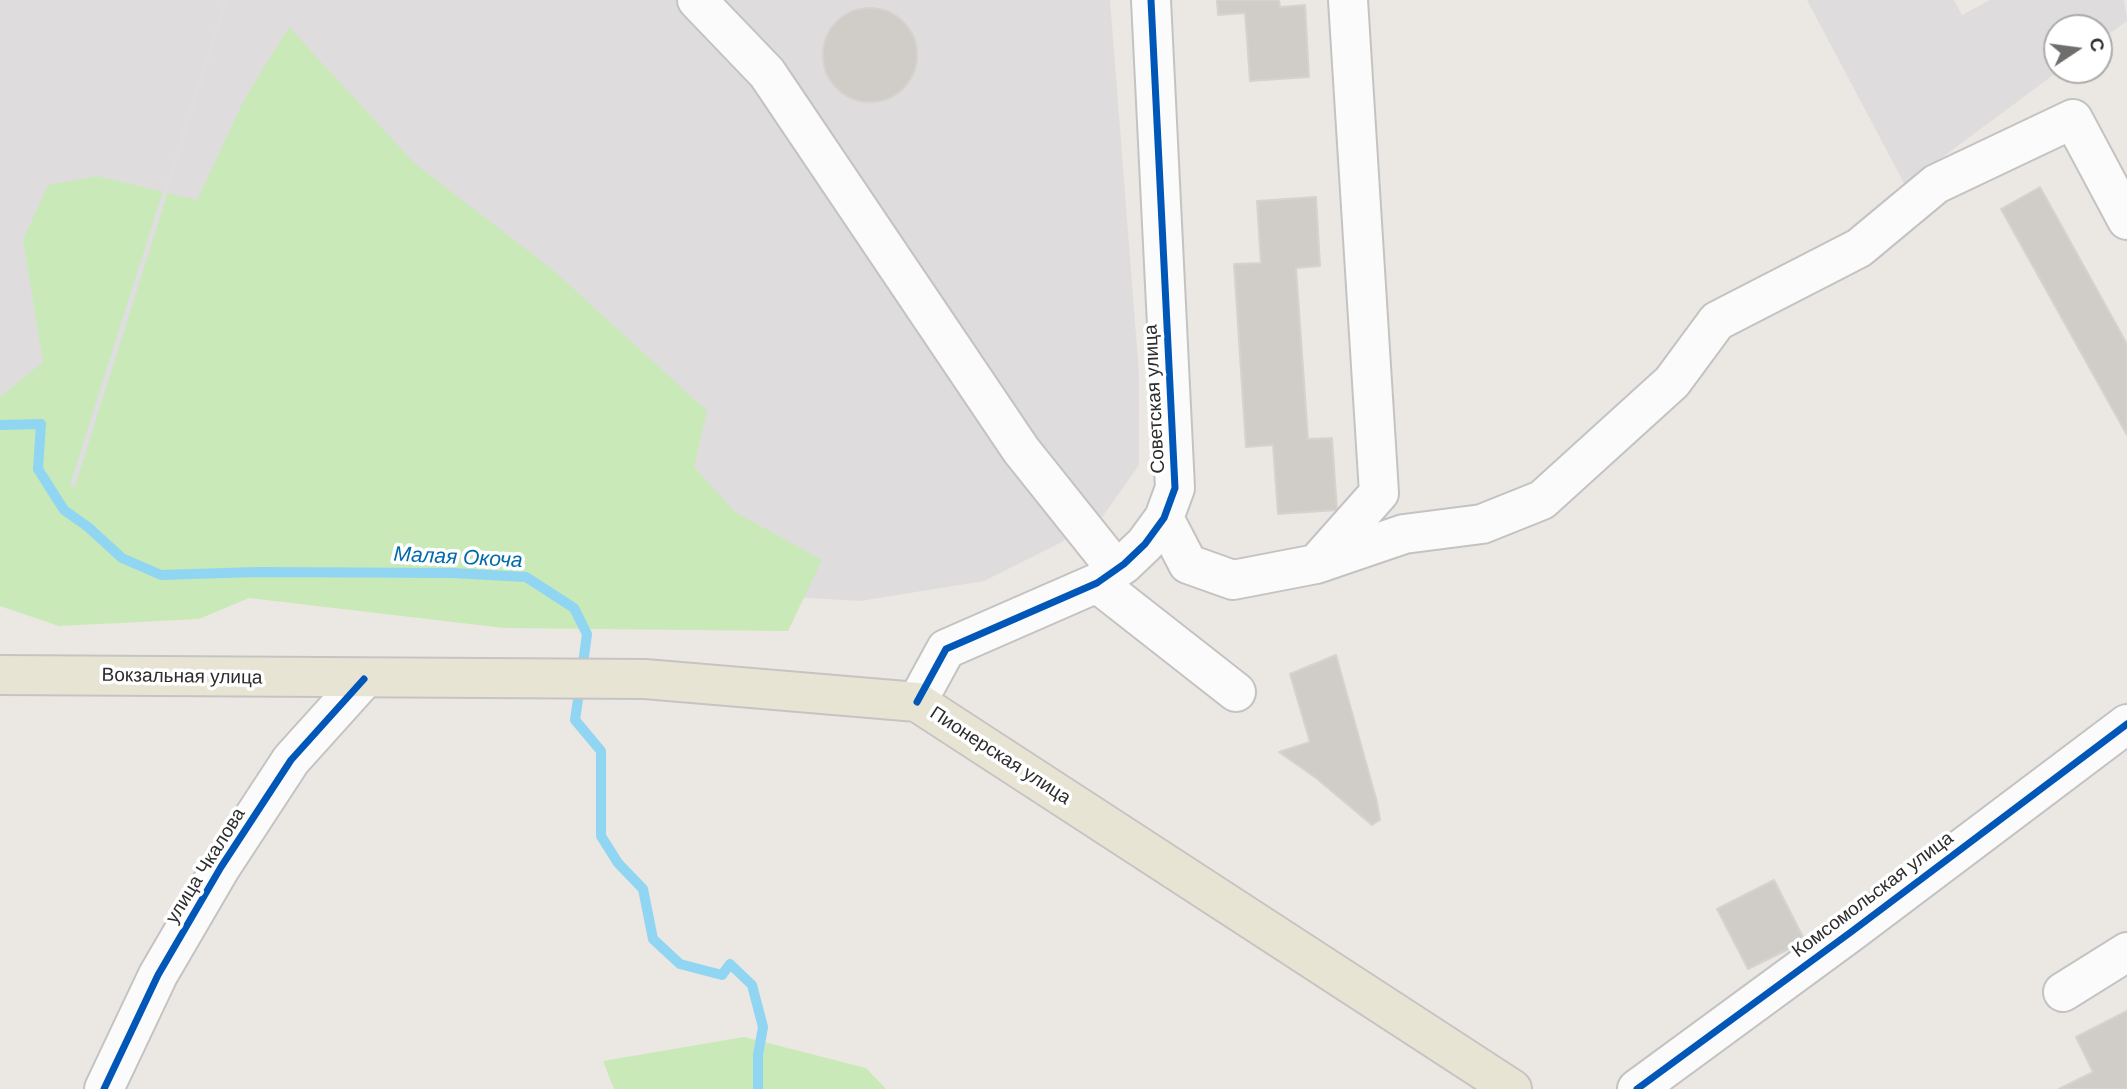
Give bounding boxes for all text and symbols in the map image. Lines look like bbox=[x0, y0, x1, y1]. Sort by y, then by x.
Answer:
north arrow bbox=[2043, 14, 2113, 84]
text: С bbox=[2085, 36, 2109, 54]
street label: Советская улица bbox=[1140, 324, 1170, 474]
water label: Малая Окоча bbox=[393, 542, 523, 574]
street label: Вокзальная улица bbox=[101, 664, 263, 690]
street label: Пионерская улица bbox=[925, 702, 1075, 810]
street label: улица Чкалова bbox=[161, 804, 251, 928]
street label: Комсомольская улица bbox=[1788, 827, 1958, 963]

